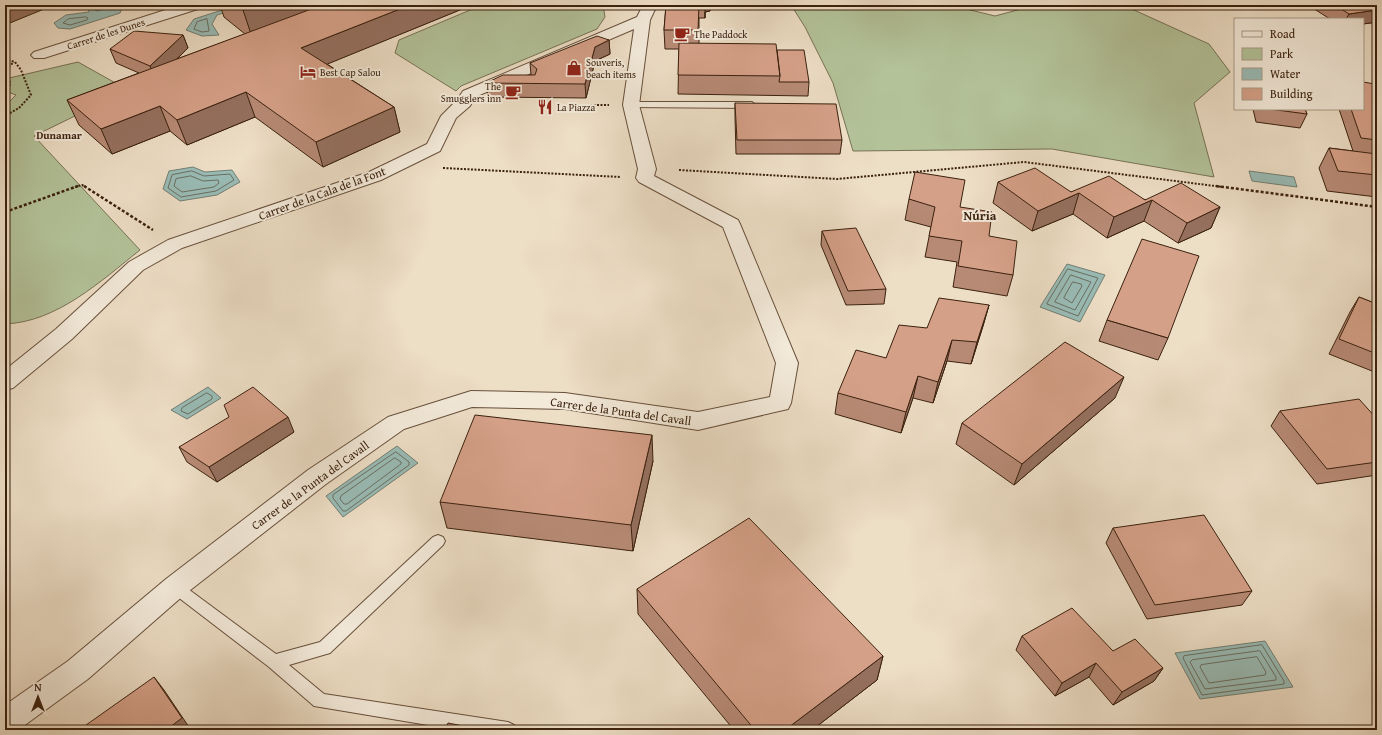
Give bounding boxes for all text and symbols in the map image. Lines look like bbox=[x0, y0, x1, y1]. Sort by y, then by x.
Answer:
street label: Carrer de les Dunes bbox=[65, 14, 147, 54]
legend bbox=[1234, 18, 1364, 110]
cafe icon: The Paddock bbox=[673, 25, 691, 43]
text: Road bbox=[1270, 25, 1296, 42]
place label: The Paddock bbox=[694, 27, 748, 42]
text: Park bbox=[1270, 45, 1294, 62]
place label: Souveris, beach items bbox=[586, 55, 636, 82]
shop icon: Souveris, beach items bbox=[565, 59, 583, 77]
hotel icon: Best Cap Salou bbox=[299, 63, 317, 81]
place label: Best Cap Salou bbox=[320, 65, 381, 80]
text: Water bbox=[1270, 65, 1300, 82]
place label: The Smugglers inn bbox=[441, 79, 501, 106]
cafe icon: The Smugglers inn bbox=[504, 83, 522, 101]
text: Building bbox=[1270, 85, 1313, 102]
restaurant icon: La Piazza bbox=[536, 98, 554, 116]
place label: La Piazza bbox=[557, 100, 595, 115]
district label: Dunamar bbox=[36, 127, 82, 143]
street label: Carrer de la Cala de la Font bbox=[256, 162, 389, 224]
district label: Núria bbox=[964, 206, 997, 225]
street label: Carrer de la Punta del Cavall bbox=[550, 393, 693, 429]
street label: Carrer de la Punta del Cavall bbox=[248, 436, 373, 534]
north arrow bbox=[18, 677, 58, 717]
text: N bbox=[34, 679, 42, 695]

